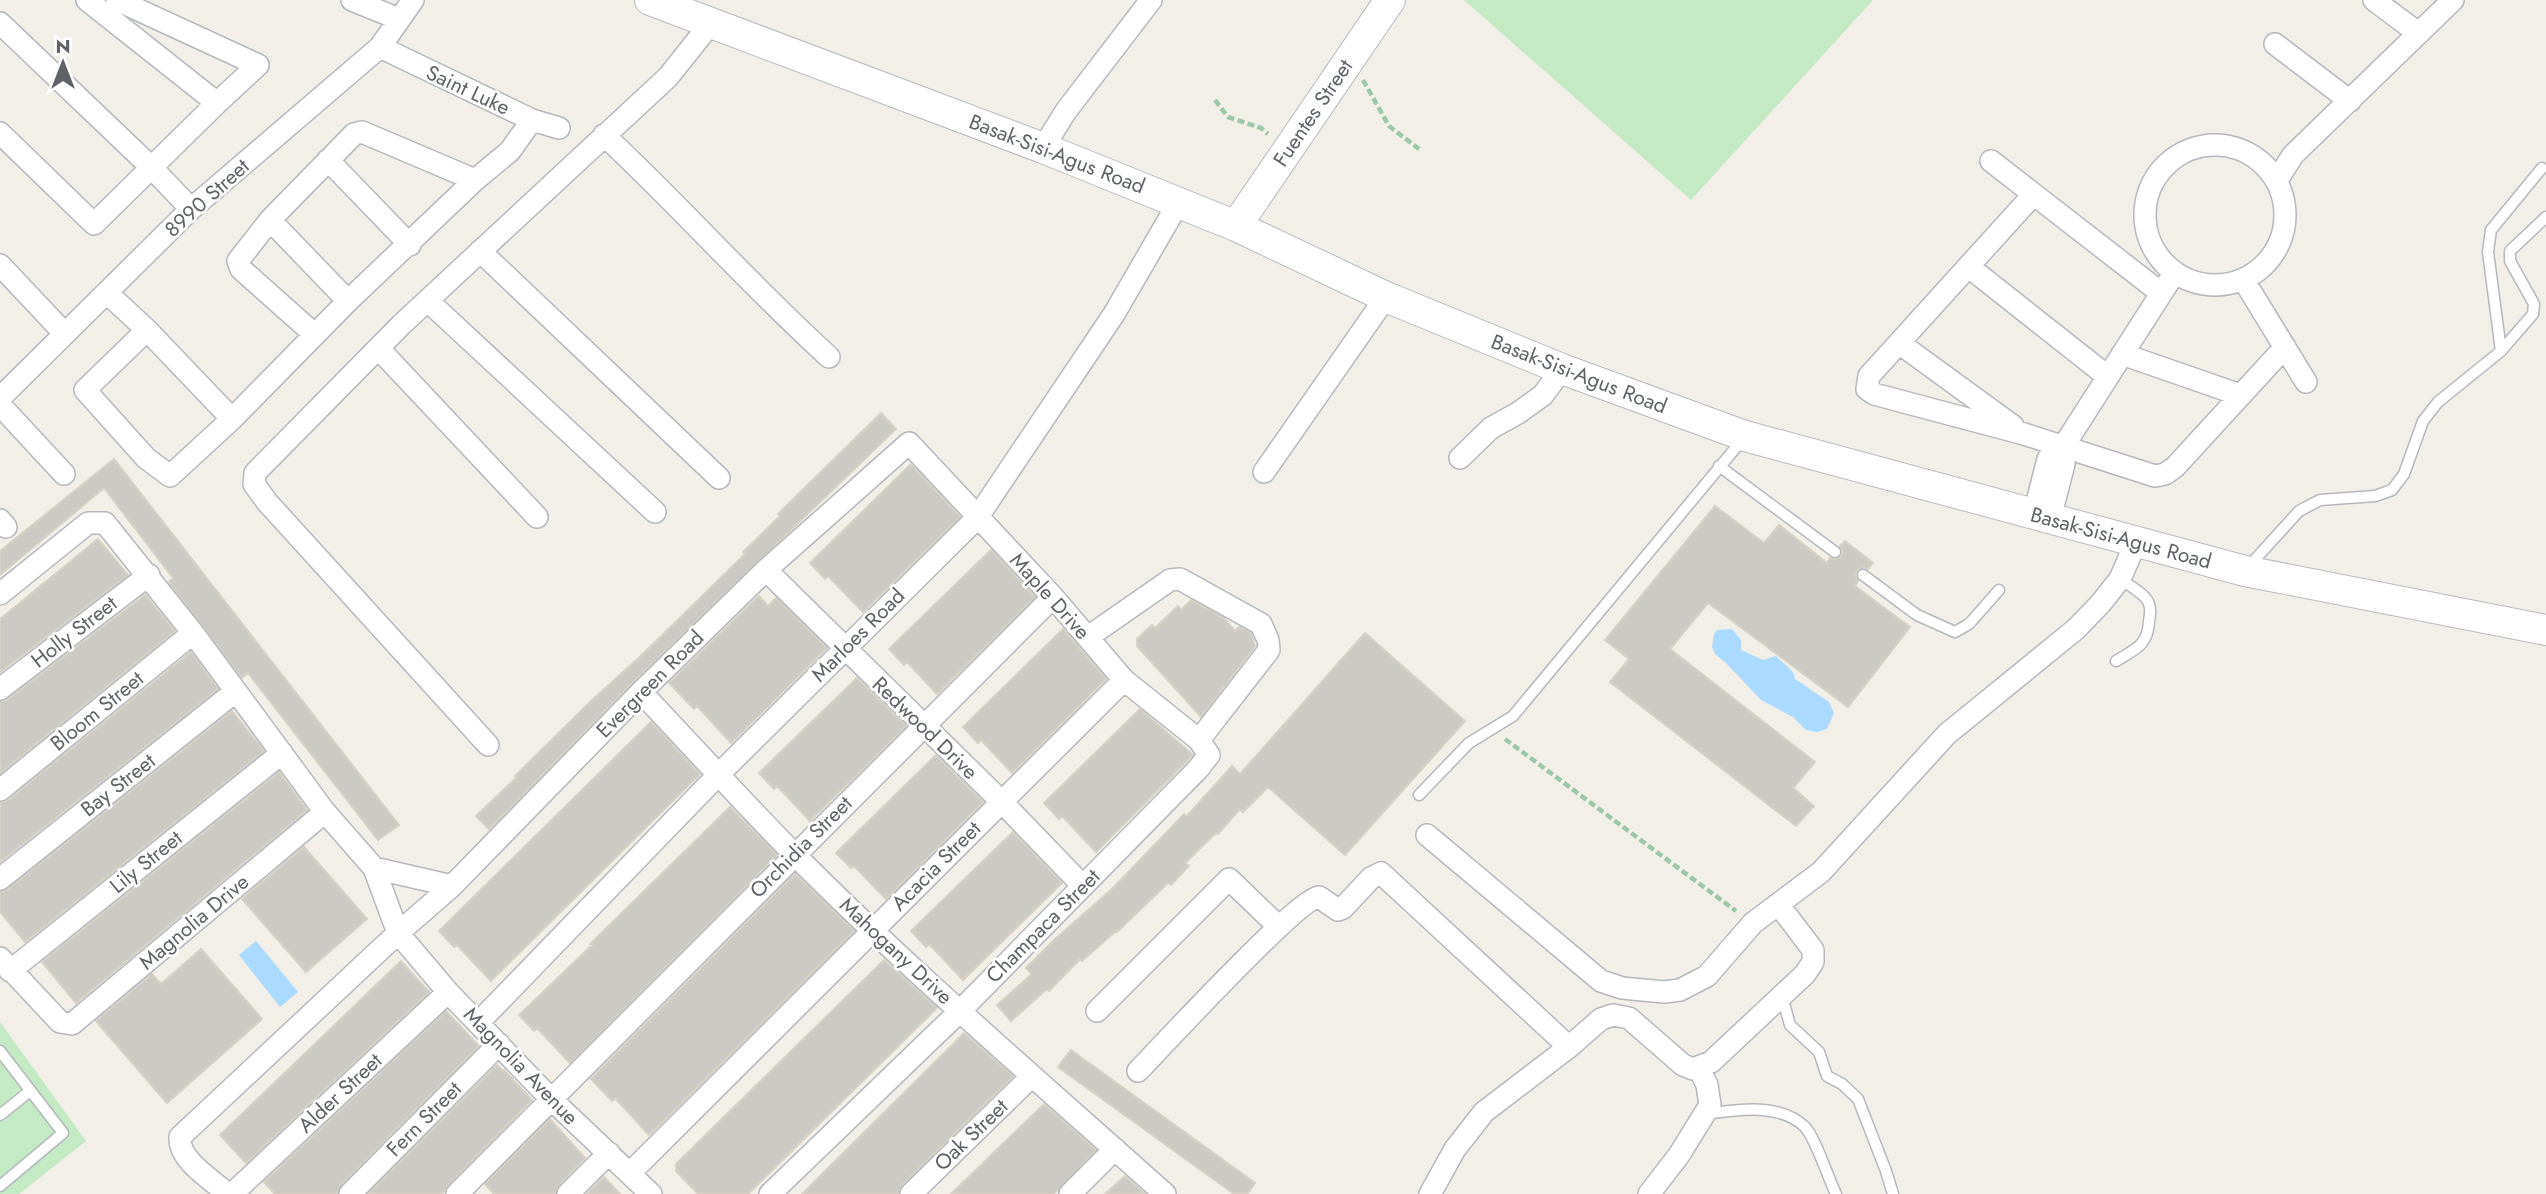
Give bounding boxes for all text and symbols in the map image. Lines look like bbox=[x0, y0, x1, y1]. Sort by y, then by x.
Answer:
north arrow bbox=[28, 28, 98, 98]
text: N bbox=[55, 33, 71, 60]
street label: Fuentes Street bbox=[1266, 53, 1360, 173]
street label: Saint Luke bbox=[421, 58, 515, 123]
street label: Basak-Sisi-Agus Road bbox=[965, 107, 1149, 201]
street label: 8990 Street bbox=[158, 152, 256, 244]
street label: Basak-Sisi-Agus Road bbox=[1487, 327, 1671, 421]
street label: Basak-Sisi-Agus Road bbox=[2027, 499, 2215, 577]
street label: Maple Drive bbox=[1003, 546, 1097, 646]
street label: Marloes Road bbox=[804, 581, 912, 689]
street label: Holly Street bbox=[25, 589, 123, 675]
street label: Evergreen Road bbox=[589, 623, 711, 745]
street label: Bloom Street bbox=[44, 664, 150, 758]
street label: Redwood Drive bbox=[866, 670, 985, 786]
street label: Bay Street bbox=[74, 746, 162, 824]
street label: Orchidia Street bbox=[743, 789, 859, 905]
street label: Acacia Street bbox=[884, 814, 988, 918]
street label: Lily Street bbox=[103, 823, 189, 901]
street label: Champaca Street bbox=[979, 862, 1107, 990]
street label: Magnolia Drive bbox=[133, 867, 255, 977]
street label: Mahogany Drive bbox=[833, 891, 959, 1011]
street label: Magnolia Avenue bbox=[457, 1000, 585, 1132]
street label: Alder Street bbox=[291, 1046, 389, 1140]
street label: Fern Street bbox=[380, 1075, 468, 1163]
street label: Oak Street bbox=[927, 1092, 1015, 1178]

